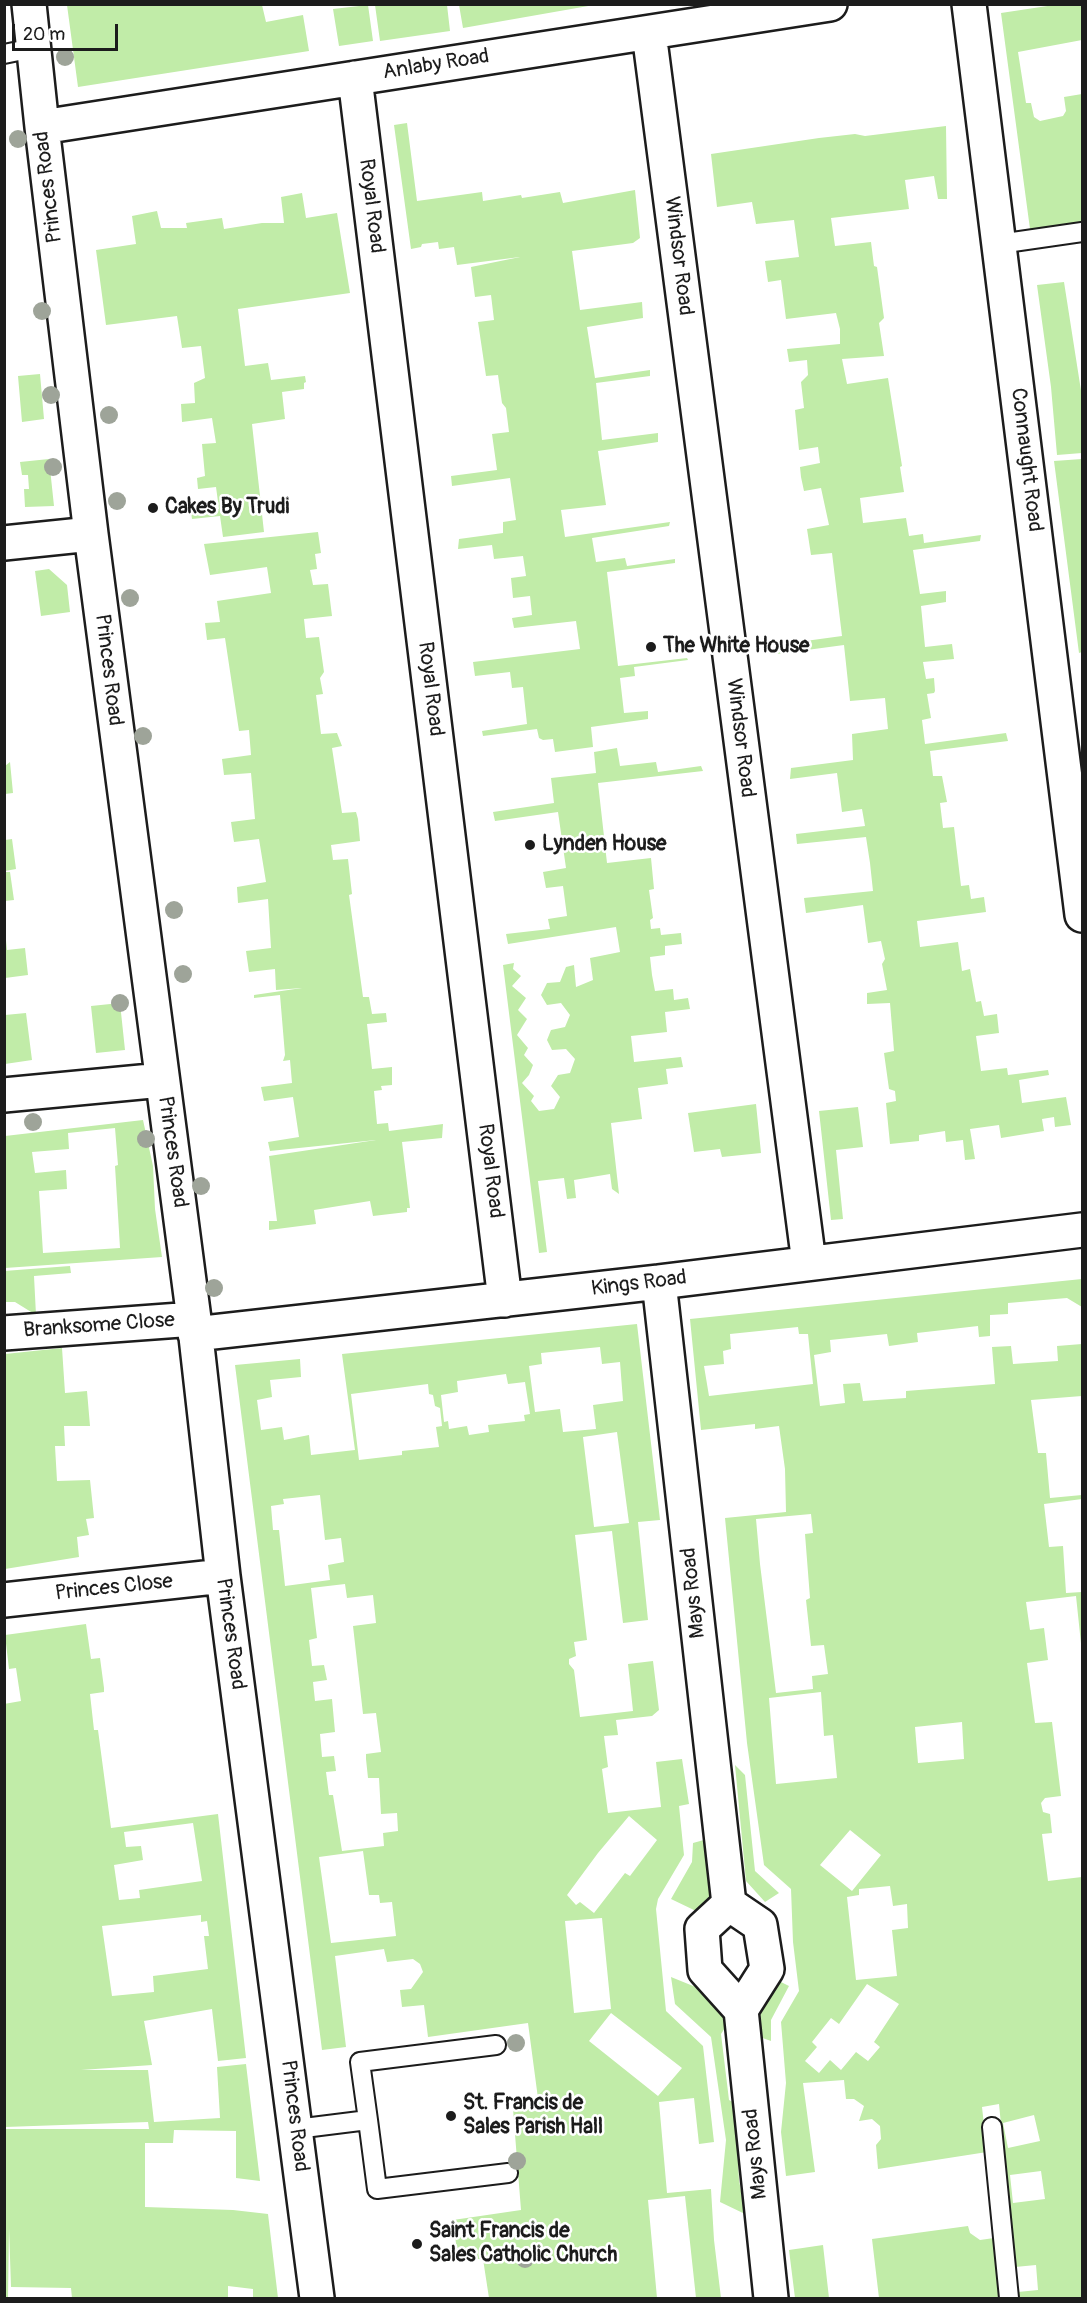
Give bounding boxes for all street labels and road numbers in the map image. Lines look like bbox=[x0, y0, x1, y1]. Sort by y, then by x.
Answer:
street label: Anlaby Road bbox=[381, 44, 491, 86]
street label: Princes Road bbox=[30, 130, 68, 244]
street label: Royal Road bbox=[353, 157, 389, 255]
street label: Windsor Road bbox=[658, 195, 698, 317]
street label: Connaught Road bbox=[1005, 387, 1047, 533]
street label: Princes Road bbox=[89, 613, 127, 727]
street label: Royal Road bbox=[412, 640, 448, 738]
street label: Windsor Road bbox=[720, 677, 760, 799]
street label: Princes Road bbox=[152, 1095, 192, 1209]
street label: Royal Road bbox=[472, 1122, 508, 1220]
street label: Kings Road bbox=[590, 1266, 688, 1302]
street label: Branksome Close bbox=[22, 1308, 176, 1344]
street label: Mays Road bbox=[677, 1546, 711, 1640]
street label: Princes Close bbox=[54, 1569, 174, 1607]
street label: Princes Road bbox=[210, 1577, 250, 1691]
street label: Princes Road bbox=[275, 2059, 313, 2173]
street label: Mays Road bbox=[739, 2107, 773, 2201]

